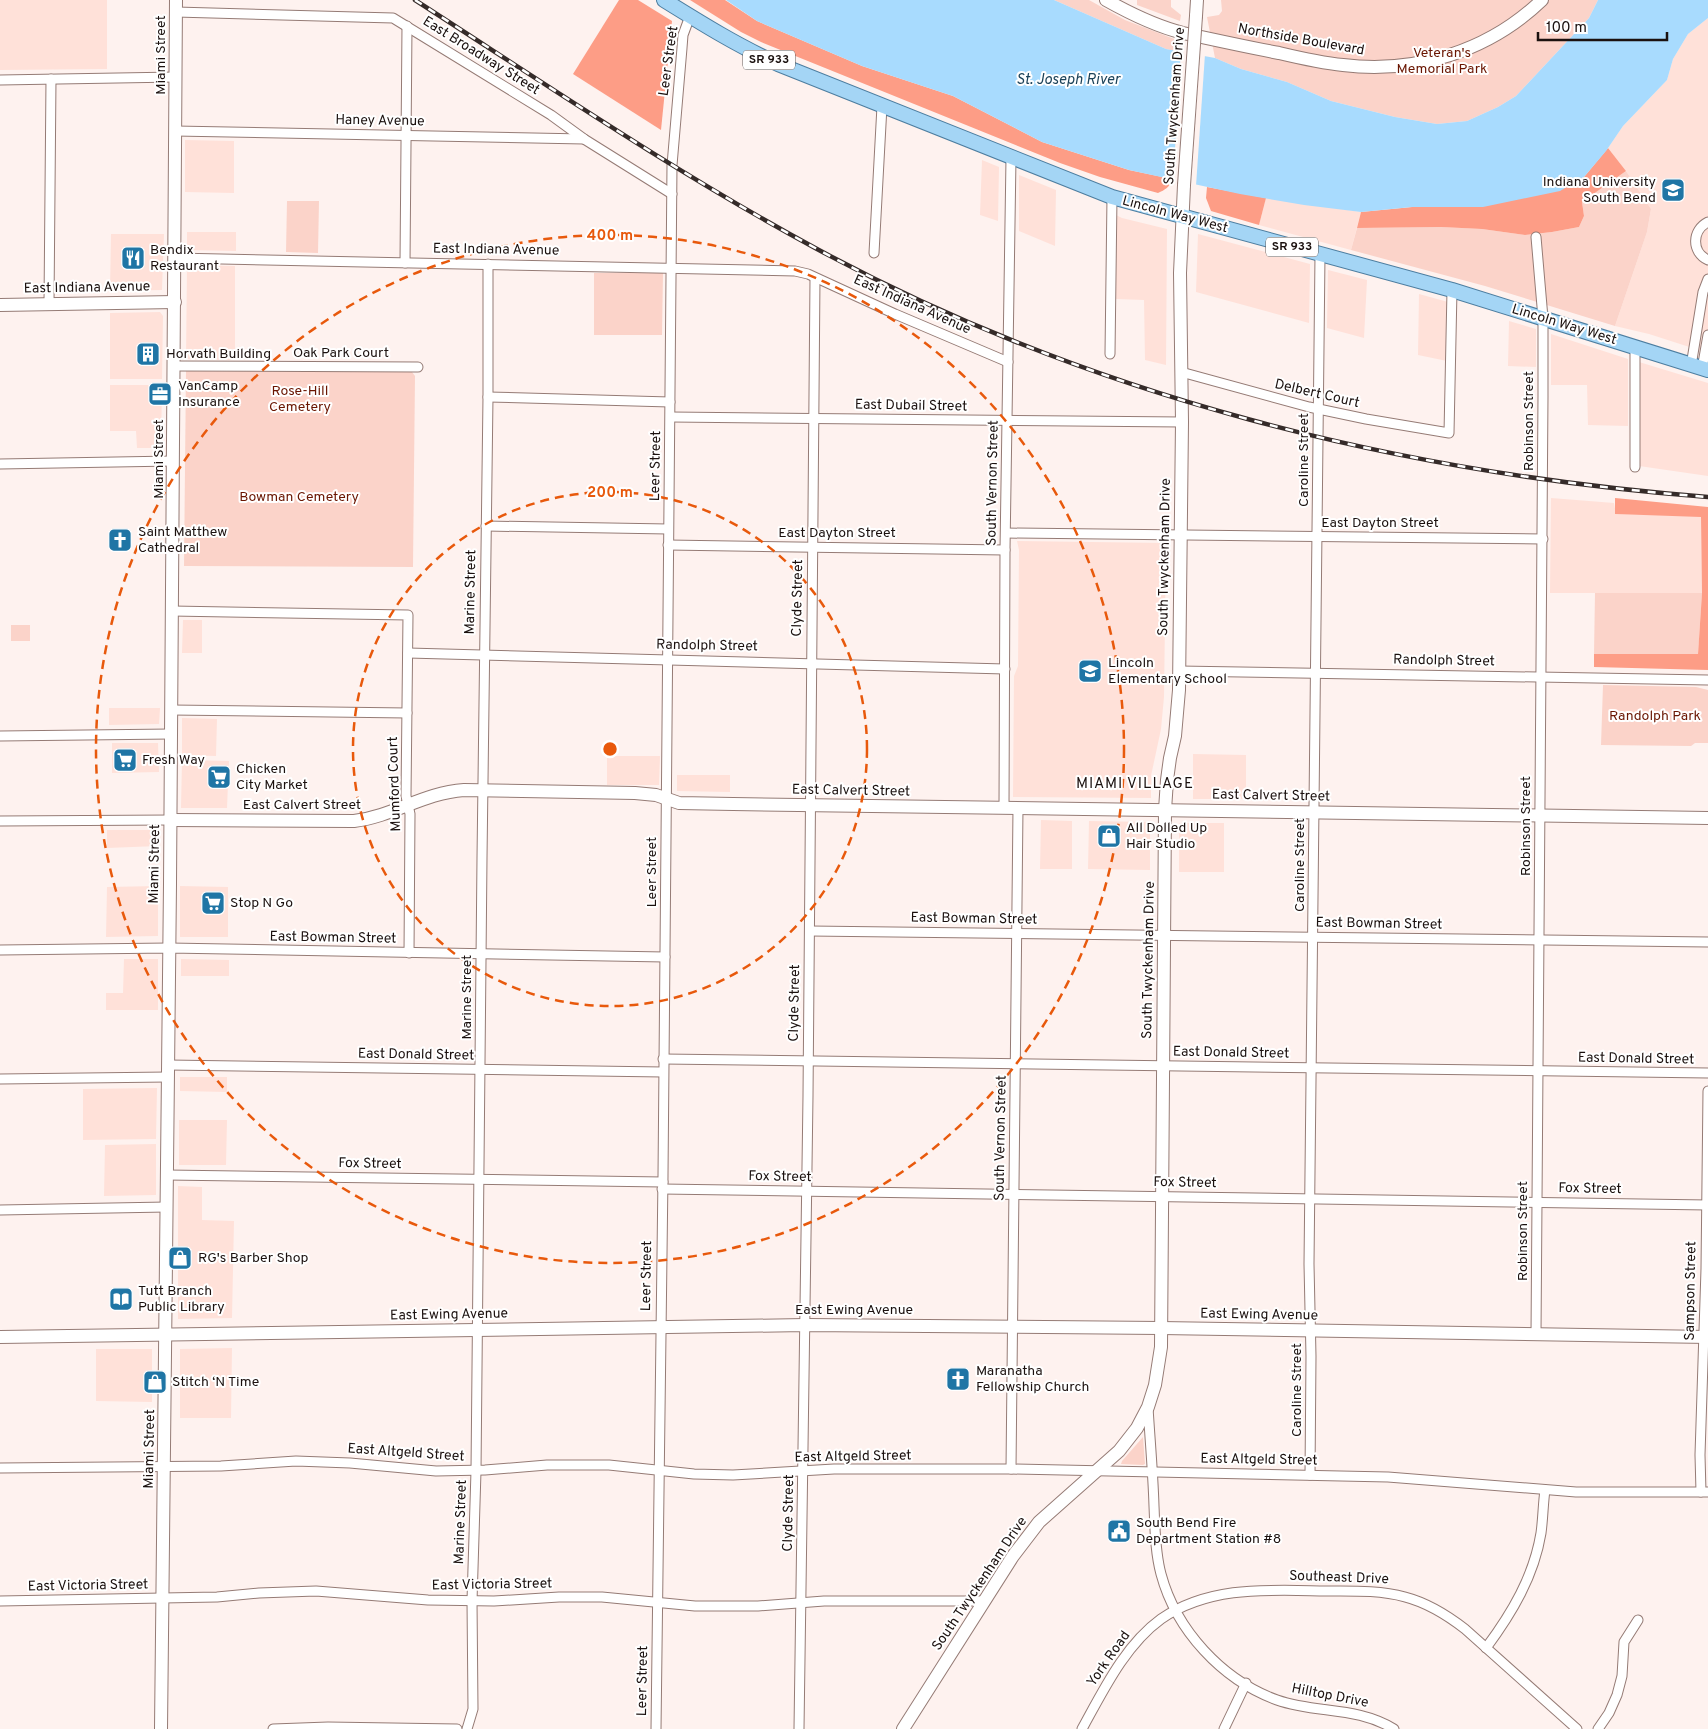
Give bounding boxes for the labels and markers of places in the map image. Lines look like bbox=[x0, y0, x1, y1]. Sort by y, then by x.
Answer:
place label: Indiana University South Bend bbox=[1543, 174, 1656, 207]
school or university icon: Indiana University South Bend bbox=[1660, 177, 1686, 203]
place label: Bendix Restaurant bbox=[150, 242, 219, 275]
restaurant icon: Bendix Restaurant bbox=[120, 245, 146, 271]
building icon: Horvath Building bbox=[135, 341, 161, 367]
place label: Horvath Building bbox=[166, 346, 271, 363]
place label: VanCamp Insurance bbox=[178, 378, 240, 411]
office icon: VanCamp Insurance bbox=[147, 381, 173, 407]
place label: Saint Matthew Cathedral bbox=[138, 524, 227, 557]
church icon: Saint Matthew Cathedral bbox=[107, 527, 133, 553]
place label: Lincoln Elementary School bbox=[1108, 655, 1227, 688]
school or university icon: Lincoln Elementary School bbox=[1077, 658, 1103, 684]
centre of rings bbox=[601, 740, 619, 758]
supermarket icon: Fresh Way bbox=[112, 747, 138, 773]
place label: Fresh Way bbox=[142, 752, 205, 769]
place label: Chicken City Market bbox=[236, 761, 308, 794]
supermarket icon: Chicken City Market bbox=[206, 764, 232, 790]
place label: All Dolled Up Hair Studio bbox=[1126, 820, 1207, 853]
shop icon: All Dolled Up Hair Studio bbox=[1096, 823, 1122, 849]
supermarket icon: Stop N Go bbox=[200, 890, 226, 916]
place label: Stop N Go bbox=[230, 895, 293, 912]
shop icon: RG's Barber Shop bbox=[167, 1245, 193, 1271]
place label: RG's Barber Shop bbox=[198, 1250, 309, 1267]
place label: Tutt Branch Public Library bbox=[138, 1283, 225, 1316]
library icon: Tutt Branch Public Library bbox=[108, 1286, 134, 1312]
place label: Maranatha Fellowship Church bbox=[976, 1363, 1089, 1396]
church icon: Maranatha Fellowship Church bbox=[945, 1366, 971, 1392]
shop icon: Stitch ‘N Time bbox=[142, 1369, 168, 1395]
place label: Stitch ‘N Time bbox=[172, 1374, 259, 1391]
place label: South Bend Fire Department Station #8 bbox=[1136, 1515, 1281, 1548]
public building icon: South Bend Fire Department Station #8 bbox=[1106, 1518, 1132, 1544]

